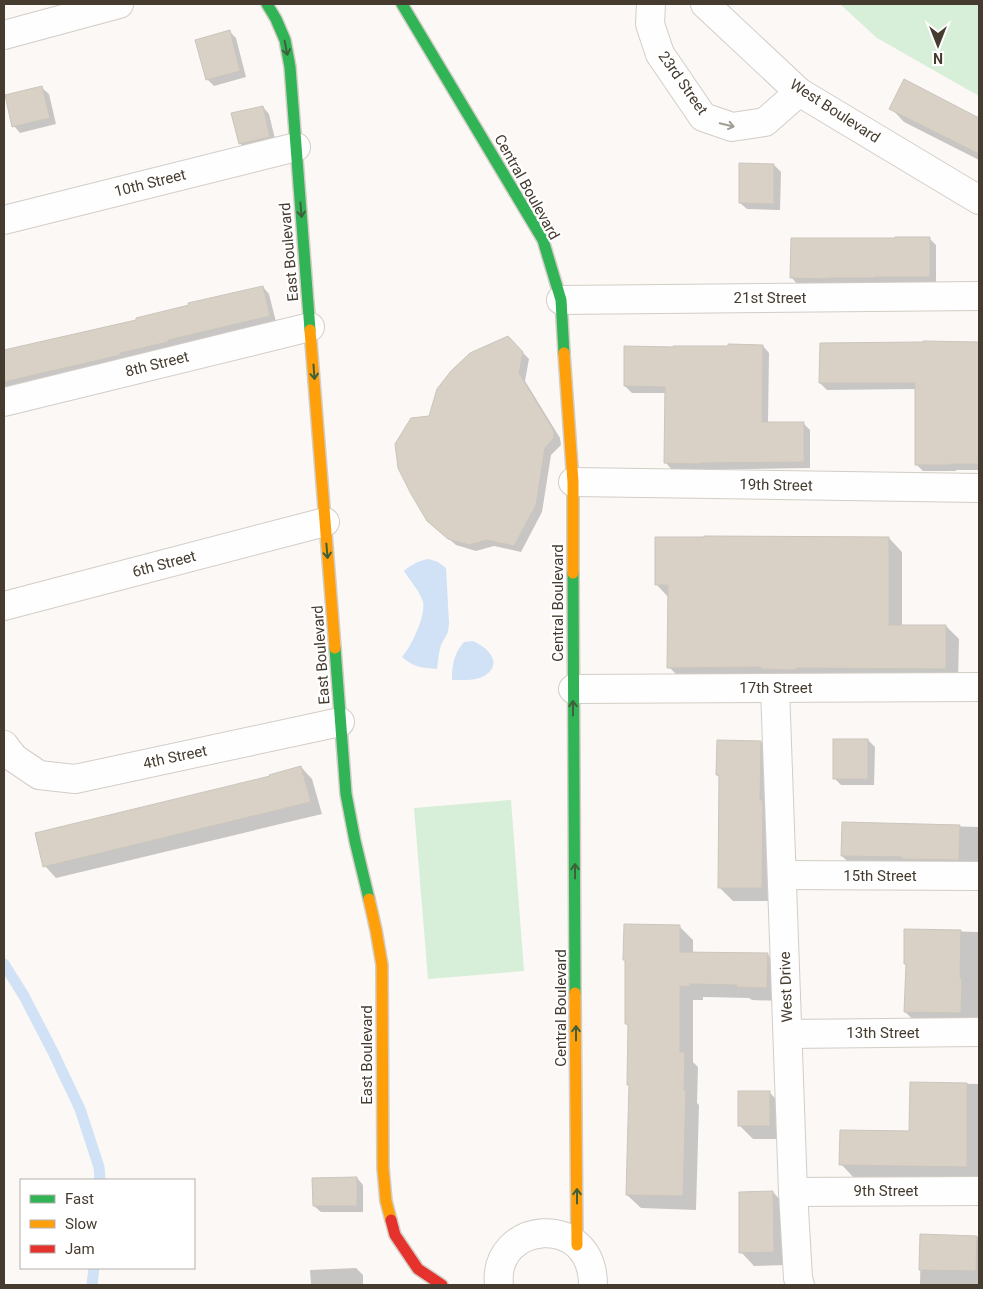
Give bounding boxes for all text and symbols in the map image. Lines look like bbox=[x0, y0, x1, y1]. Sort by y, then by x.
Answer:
north arrow bbox=[913, 20, 963, 70]
one-way arrow bbox=[282, 40, 292, 56]
street label: 23rd Street bbox=[655, 48, 712, 118]
text: N bbox=[933, 50, 943, 66]
street label: West Boulevard bbox=[787, 75, 883, 147]
one-way arrow bbox=[719, 120, 735, 130]
street label: Central Boulevard bbox=[491, 131, 563, 243]
street label: 10th Street bbox=[112, 165, 188, 201]
street label: East Boulevard bbox=[276, 202, 302, 302]
one-way arrow bbox=[296, 202, 306, 218]
street label: 21st Street bbox=[734, 289, 806, 307]
street label: 8th Street bbox=[123, 347, 191, 381]
one-way arrow bbox=[309, 364, 318, 380]
street label: 19th Street bbox=[739, 475, 813, 495]
one-way arrow bbox=[323, 543, 332, 559]
street label: Central Boulevard bbox=[549, 544, 567, 662]
street label: 6th Street bbox=[130, 547, 198, 581]
street label: East Boulevard bbox=[309, 605, 333, 705]
street label: 17th Street bbox=[739, 679, 813, 697]
one-way arrow bbox=[568, 701, 578, 717]
street label: 4th Street bbox=[141, 741, 209, 773]
one-way arrow bbox=[570, 863, 579, 879]
street label: 15th Street bbox=[843, 867, 917, 885]
street label: Central Boulevard bbox=[552, 949, 570, 1067]
street label: West Drive bbox=[776, 951, 796, 1023]
street label: East Boulevard bbox=[358, 1005, 376, 1105]
street label: 13th Street bbox=[846, 1024, 920, 1042]
one-way arrow bbox=[571, 1026, 581, 1042]
legend bbox=[20, 1179, 195, 1269]
street label: 9th Street bbox=[854, 1182, 919, 1200]
one-way arrow bbox=[572, 1188, 582, 1204]
text: Fast bbox=[65, 1190, 94, 1208]
text: Slow bbox=[65, 1215, 97, 1233]
text: Jam bbox=[65, 1240, 95, 1258]

